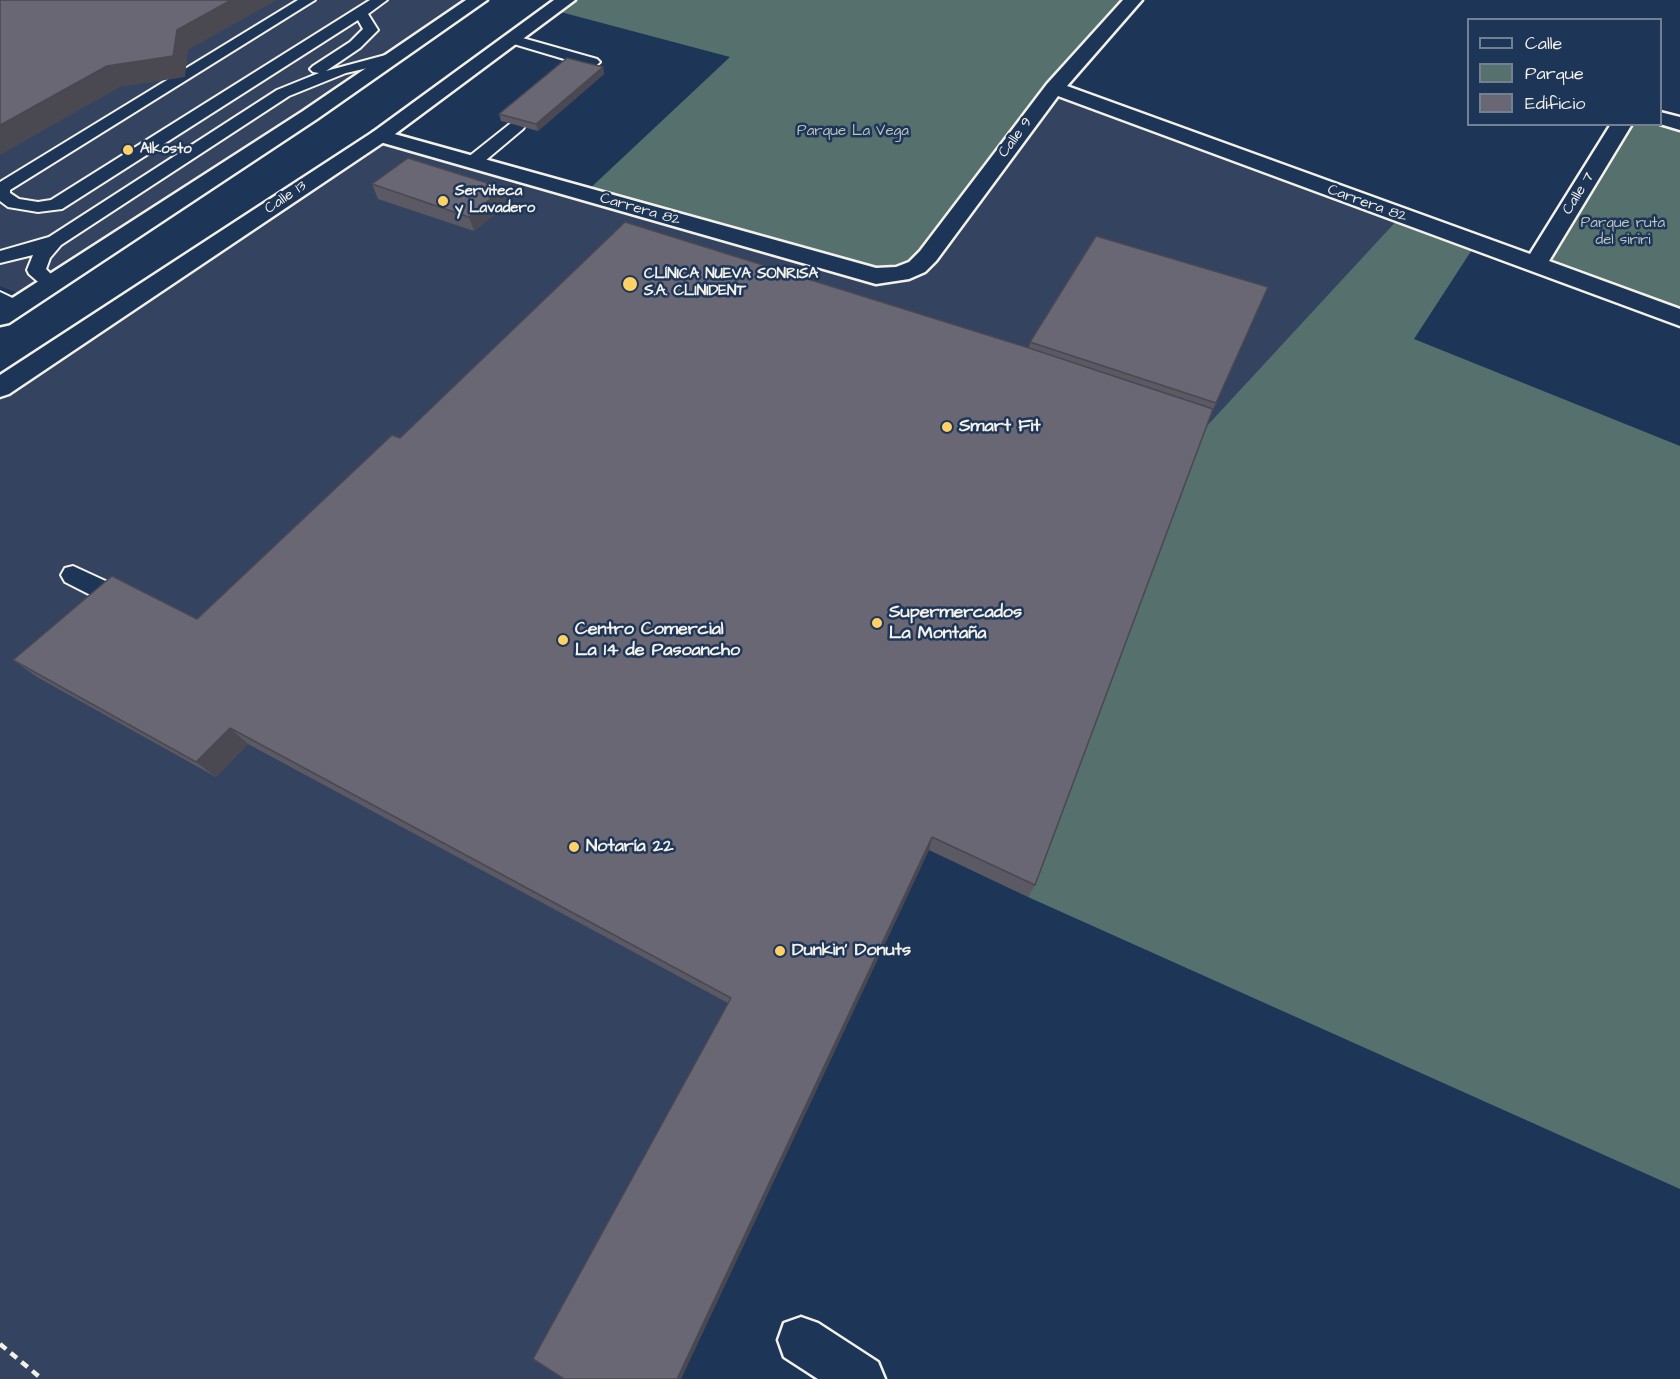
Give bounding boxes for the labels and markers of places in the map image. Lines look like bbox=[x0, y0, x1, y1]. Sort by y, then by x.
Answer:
place label: Alkosto bbox=[140, 141, 192, 159]
marker: Alkosto bbox=[121, 143, 135, 157]
place label: Serviteca y Lavadero bbox=[455, 183, 535, 218]
marker: Serviteca y Lavadero bbox=[436, 194, 450, 208]
place label: CLÍNICA NUEVA SONRISA S.A. CLINIDENT bbox=[644, 266, 818, 301]
marker: CLÍNICA NUEVA SONRISA S.A. CLINIDENT bbox=[621, 275, 639, 293]
place label: Smart Fit bbox=[959, 416, 1041, 438]
marker: Smart Fit bbox=[940, 420, 954, 434]
place label: Supermercados La Montaña bbox=[889, 602, 1022, 644]
marker: Supermercados La Montaña bbox=[870, 616, 884, 630]
place label: Centro Comercial La 14 de Pasoancho bbox=[575, 619, 740, 662]
marker: Centro Comercial La 14 de Pasoancho bbox=[556, 633, 570, 647]
place label: Notaría 22 bbox=[586, 836, 673, 858]
marker: Notaría 22 bbox=[567, 840, 581, 854]
place label: Dunkin' Donuts bbox=[792, 940, 911, 962]
marker: Dunkin' Donuts bbox=[773, 944, 787, 958]

